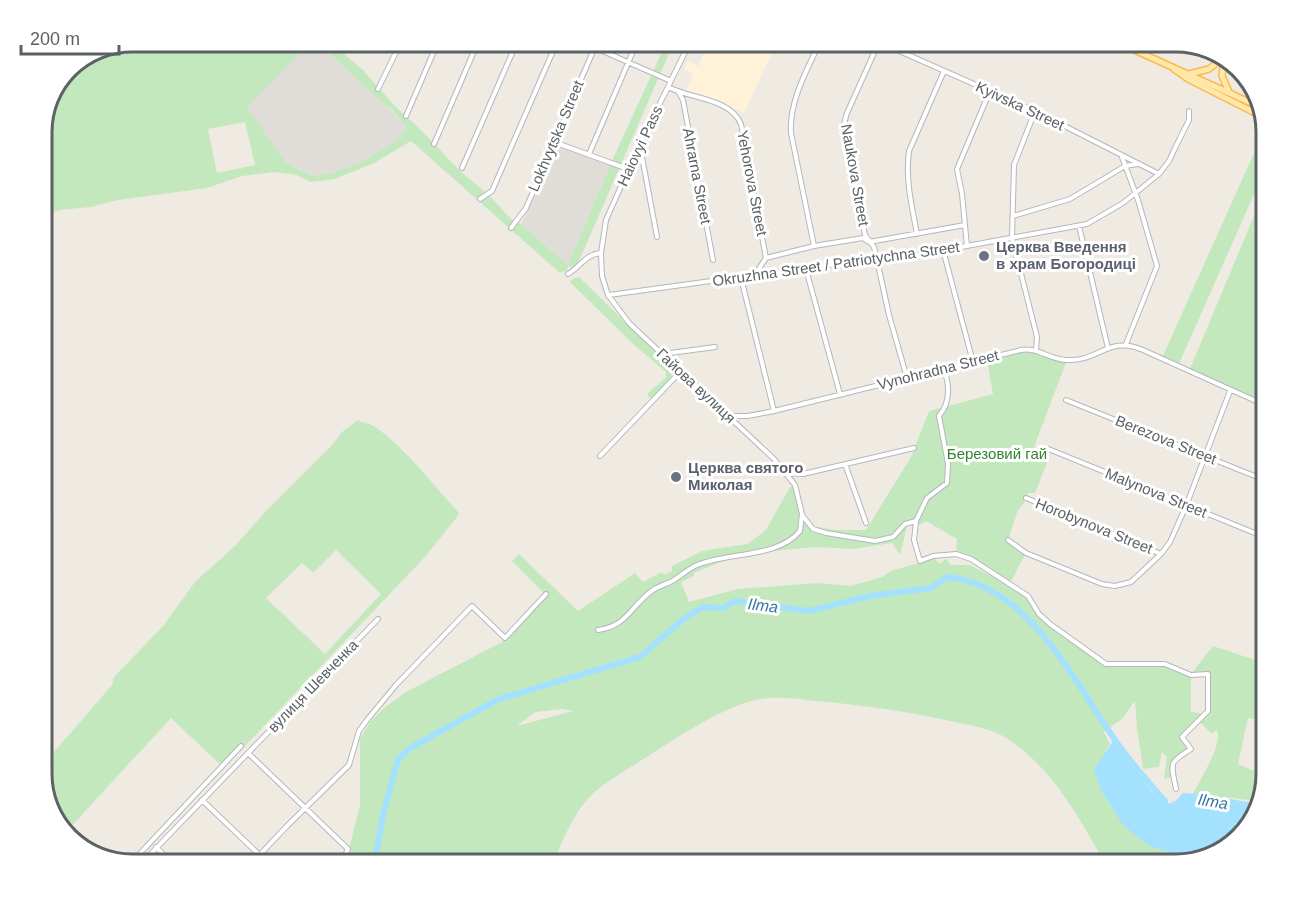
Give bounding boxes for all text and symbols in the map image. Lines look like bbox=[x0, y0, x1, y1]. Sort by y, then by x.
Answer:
scale bar bbox=[21, 18, 118, 56]
text: 200 m bbox=[30, 29, 80, 49]
street label: Lokhvytska Street bbox=[524, 77, 587, 194]
street label: Kyivska Street bbox=[973, 78, 1068, 134]
street label: Haiovyi Pass bbox=[614, 103, 666, 189]
street label: Naukova Street bbox=[838, 123, 873, 228]
street label: Ahrarna Street bbox=[680, 126, 715, 226]
street label: Yehorova Street bbox=[734, 129, 771, 238]
street label: Okruzhna Street / Patriotychna Street bbox=[711, 238, 961, 289]
place label: Церква Введення в храм Богородиці bbox=[996, 238, 1136, 272]
marker: Церква Введення в храм Богородиці bbox=[977, 249, 991, 263]
street label: Гайова вулиця bbox=[653, 345, 739, 426]
street label: Vynohradna Street bbox=[875, 346, 1001, 393]
street label: Berezova Street bbox=[1113, 412, 1220, 468]
park label: Березовий гай bbox=[947, 445, 1047, 462]
place label: Церква святого Миколая bbox=[688, 459, 803, 493]
street label: Malynova Street bbox=[1103, 464, 1210, 521]
marker: Церква святого Миколая bbox=[669, 470, 683, 484]
street label: Horobynova Street bbox=[1033, 494, 1156, 557]
water label: Ilma bbox=[747, 595, 779, 616]
street label: вулиця Шевченка bbox=[264, 635, 362, 735]
water label: Ilma bbox=[1197, 791, 1229, 812]

